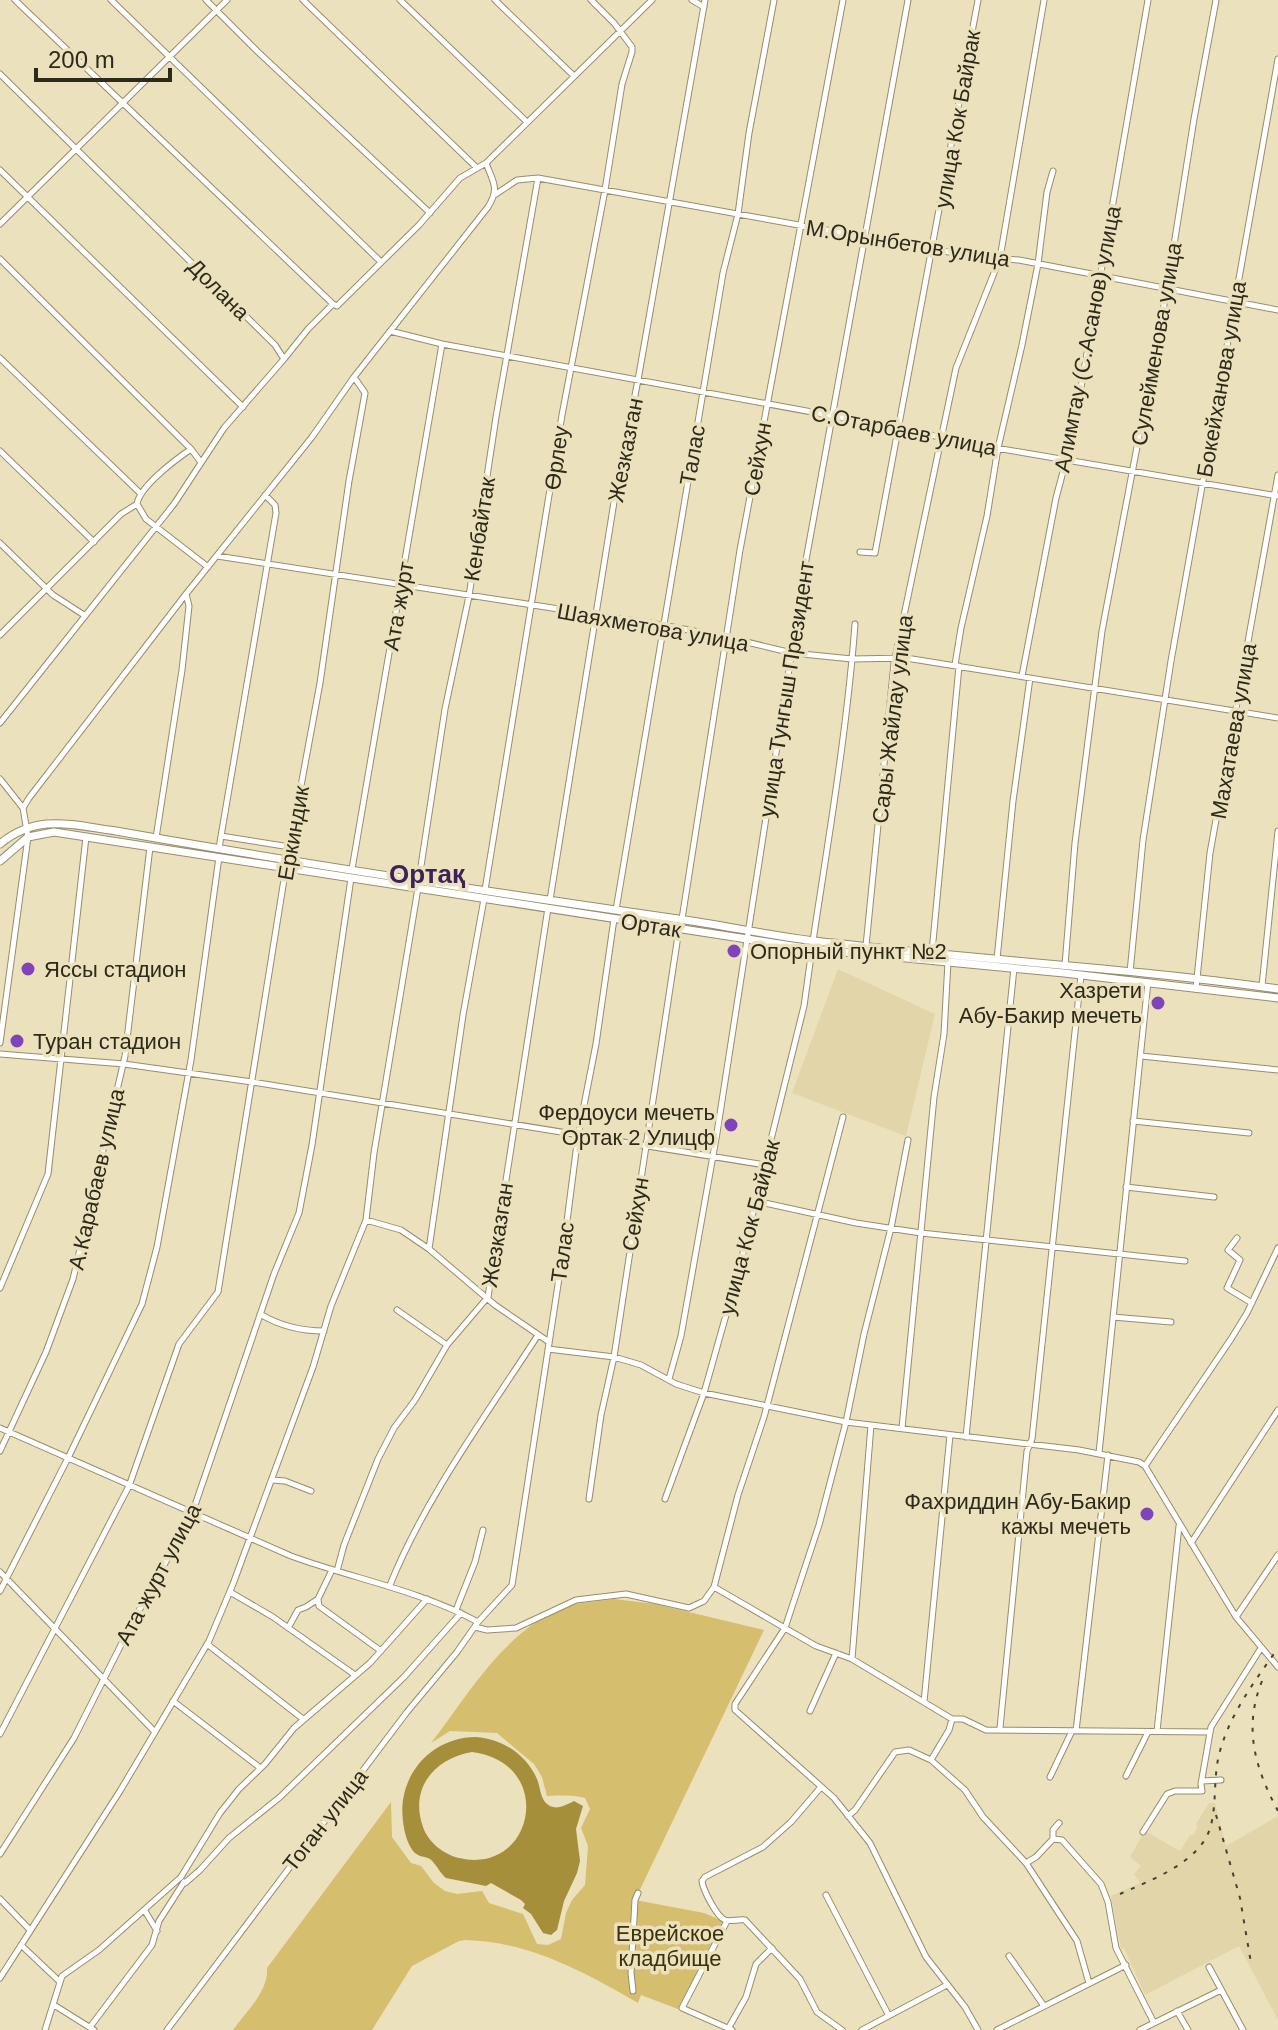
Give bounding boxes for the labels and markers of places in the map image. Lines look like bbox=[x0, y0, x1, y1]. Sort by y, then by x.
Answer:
place label: Опорный пункт №2 bbox=[750, 939, 947, 964]
marker: Опорный пункт №2 bbox=[725, 942, 743, 960]
place label: Яссы стадион bbox=[44, 957, 186, 982]
marker: Яссы стадион bbox=[19, 960, 37, 978]
place label: Хазрети Абу-Бакир мечеть bbox=[959, 978, 1142, 1028]
marker: Хазрети Абу-Бакир мечеть bbox=[1149, 994, 1167, 1012]
place label: Туран стадион bbox=[33, 1029, 181, 1054]
marker: Туран стадион bbox=[8, 1032, 26, 1050]
place label: Фердоуси мечеть Ортак 2 Улицф bbox=[538, 1100, 715, 1150]
marker: Фердоуси мечеть Ортак 2 Улицф bbox=[722, 1116, 740, 1134]
place label: Фахриддин Абу-Бакир кажы мечеть bbox=[904, 1489, 1131, 1539]
marker: Фахриддин Абу-Бакир кажы мечеть bbox=[1138, 1505, 1156, 1523]

